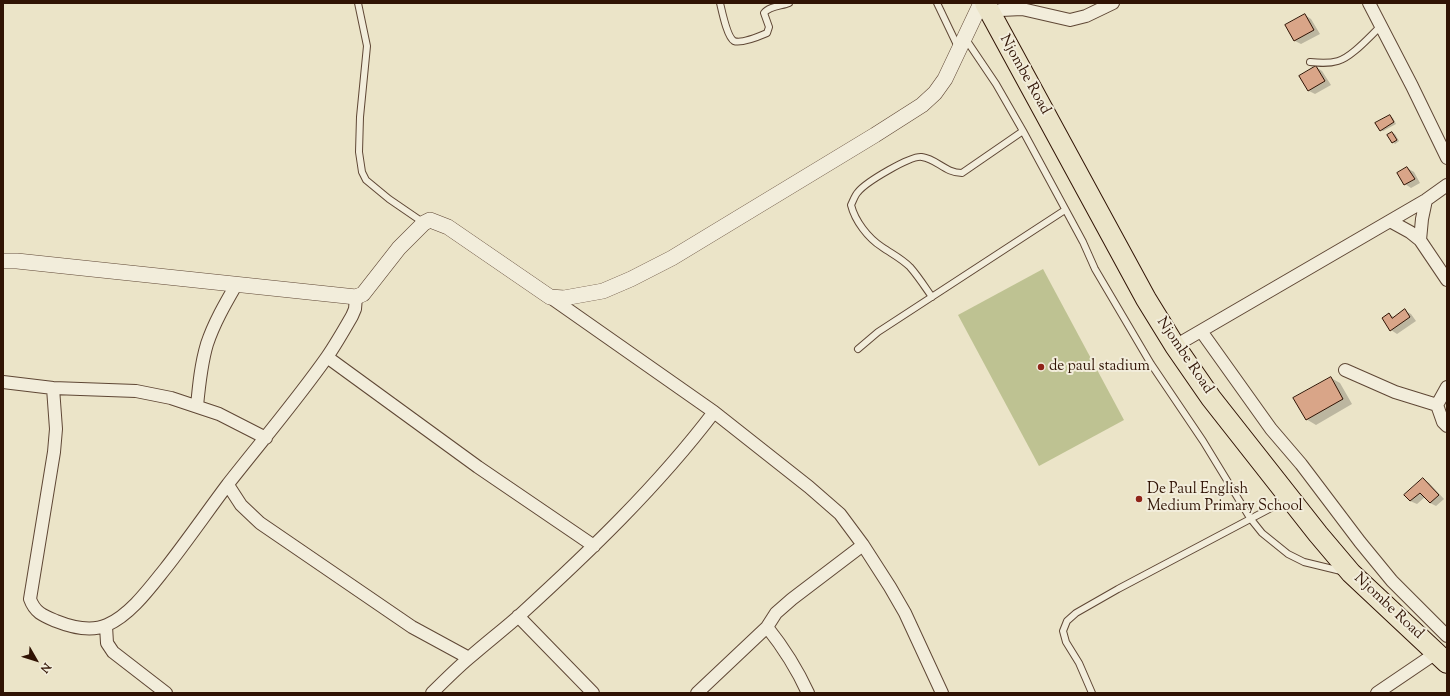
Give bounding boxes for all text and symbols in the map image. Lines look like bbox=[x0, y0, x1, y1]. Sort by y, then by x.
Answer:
street label: Njombe Road bbox=[995, 32, 1053, 118]
street label: Njombe Road bbox=[1152, 314, 1216, 398]
place label: de paul stadium bbox=[1049, 358, 1150, 376]
marker: de paul stadium bbox=[1036, 362, 1046, 372]
place label: De Paul English Medium Primary School bbox=[1147, 481, 1303, 516]
marker: De Paul English Medium Primary School bbox=[1134, 494, 1144, 504]
street label: Njombe Road bbox=[1349, 570, 1427, 644]
north arrow bbox=[16, 640, 56, 680]
text: N bbox=[36, 659, 54, 676]

